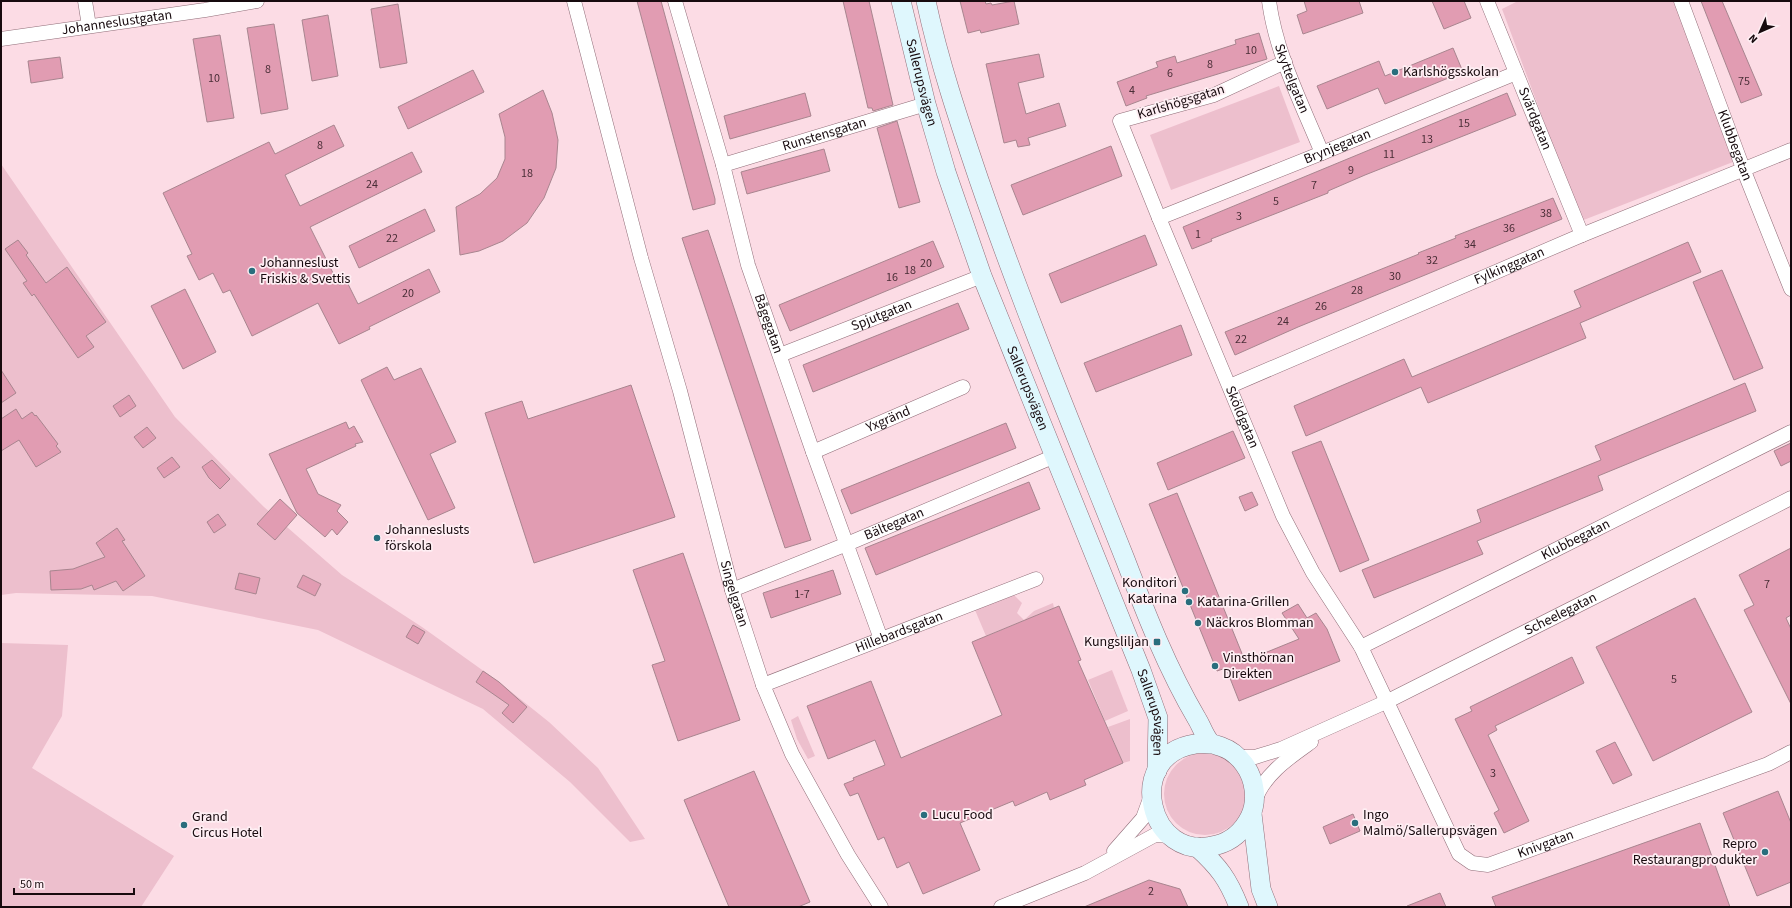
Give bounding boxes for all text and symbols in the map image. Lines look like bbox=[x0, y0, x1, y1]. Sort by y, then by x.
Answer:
street label: Johanneslustgatan bbox=[60, 5, 173, 40]
north arrow bbox=[1740, 12, 1780, 52]
text: N bbox=[1745, 31, 1761, 47]
street label: Sallerupsvägen bbox=[901, 37, 942, 129]
street label: Skyttelgatan bbox=[1269, 41, 1314, 117]
house number: 10 bbox=[1245, 42, 1257, 59]
house number: 8 bbox=[1207, 56, 1213, 73]
house number: 8 bbox=[265, 61, 271, 78]
place label: Karlshögsskolan bbox=[1403, 62, 1499, 82]
house number: 6 bbox=[1167, 65, 1173, 82]
marker: Karlshögsskolan bbox=[1390, 67, 1400, 77]
house number: 10 bbox=[208, 70, 220, 87]
house number: 75 bbox=[1738, 73, 1750, 90]
street label: Karlshögsgatan bbox=[1135, 79, 1227, 125]
house number: 4 bbox=[1129, 82, 1135, 99]
street label: Svärdgatan bbox=[1513, 84, 1556, 153]
street label: Klubbegatan bbox=[1712, 107, 1757, 184]
street label: Runstensgatan bbox=[780, 112, 869, 157]
house number: 15 bbox=[1458, 115, 1470, 132]
street label: Brynjegatan bbox=[1301, 124, 1374, 169]
house number: 13 bbox=[1421, 131, 1433, 148]
house number: 8 bbox=[317, 137, 323, 154]
house number: 11 bbox=[1383, 146, 1395, 163]
house number: 9 bbox=[1348, 162, 1354, 179]
house number: 18 bbox=[521, 165, 533, 182]
house number: 24 bbox=[366, 176, 378, 193]
house number: 7 bbox=[1311, 177, 1317, 194]
house number: 5 bbox=[1273, 193, 1279, 210]
house number: 38 bbox=[1540, 205, 1552, 222]
house number: 3 bbox=[1236, 208, 1242, 225]
house number: 36 bbox=[1503, 220, 1515, 237]
house number: 1 bbox=[1195, 226, 1201, 243]
house number: 22 bbox=[386, 230, 398, 247]
house number: 34 bbox=[1464, 236, 1476, 253]
street label: Fylkinggatan bbox=[1471, 242, 1548, 290]
house number: 32 bbox=[1426, 252, 1438, 269]
place label: Johanneslust Friskis & Svettis bbox=[260, 253, 351, 289]
house number: 20 bbox=[920, 255, 932, 272]
house number: 18 bbox=[904, 262, 916, 279]
marker: Johanneslust Friskis & Svettis bbox=[247, 266, 257, 276]
house number: 30 bbox=[1389, 268, 1401, 285]
house number: 16 bbox=[886, 269, 898, 286]
house number: 28 bbox=[1351, 282, 1363, 299]
house number: 20 bbox=[402, 285, 414, 302]
street label: Bågegatan bbox=[749, 291, 788, 356]
street label: Spjutgatan bbox=[848, 294, 915, 336]
house number: 26 bbox=[1315, 298, 1327, 315]
house number: 24 bbox=[1277, 313, 1289, 330]
house number: 22 bbox=[1235, 331, 1247, 348]
street label: Sallerupsvägen bbox=[1001, 343, 1053, 434]
street label: Sköldgatan bbox=[1220, 383, 1264, 451]
street label: Yxgränd bbox=[862, 401, 914, 438]
street label: Bältegatan bbox=[861, 503, 927, 546]
street label: Klubbegatan bbox=[1538, 514, 1613, 565]
place label: Johanneslusts förskola bbox=[385, 520, 469, 556]
marker: Johanneslusts förskola bbox=[372, 533, 382, 543]
street label: Singelgatan bbox=[715, 558, 753, 630]
place label: Konditori Katarina bbox=[1122, 573, 1177, 609]
house number: 7 bbox=[1764, 576, 1770, 593]
house number: 1-7 bbox=[794, 586, 810, 603]
marker: Konditori Katarina bbox=[1180, 586, 1190, 596]
street label: Scheelegatan bbox=[1521, 587, 1600, 641]
place label: Katarina-Grillen bbox=[1197, 592, 1290, 612]
marker: Katarina-Grillen bbox=[1184, 597, 1194, 607]
street label: Hillebardsgatan bbox=[852, 606, 946, 658]
place label: Näckros Blomman bbox=[1206, 613, 1314, 633]
marker: Näckros Blomman bbox=[1193, 618, 1203, 628]
place label: Kungsliljan bbox=[1084, 632, 1149, 652]
marker: Kungsliljan bbox=[1152, 637, 1162, 647]
place label: Vinsthörnan Direkten bbox=[1223, 648, 1294, 684]
marker: Vinsthörnan Direkten bbox=[1210, 661, 1220, 671]
street label: Sallerupsvägen bbox=[1131, 666, 1168, 756]
house number: 5 bbox=[1671, 671, 1677, 688]
house number: 3 bbox=[1490, 765, 1496, 782]
place label: Lucu Food bbox=[932, 805, 993, 825]
place label: Ingo Malmö/Sallerupsvägen bbox=[1363, 805, 1497, 841]
place label: Grand Circus Hotel bbox=[192, 807, 263, 843]
marker: Lucu Food bbox=[919, 810, 929, 820]
marker: Ingo Malmö/Sallerupsvägen bbox=[1350, 818, 1360, 828]
marker: Grand Circus Hotel bbox=[179, 820, 189, 830]
street label: Knivgatan bbox=[1515, 825, 1577, 864]
place label: Repro Restaurangprodukter bbox=[1633, 834, 1757, 870]
marker: Repro Restaurangprodukter bbox=[1760, 847, 1770, 857]
scale bar bbox=[14, 870, 134, 896]
text: 50 m bbox=[20, 876, 44, 893]
house number: 2 bbox=[1148, 883, 1154, 900]

